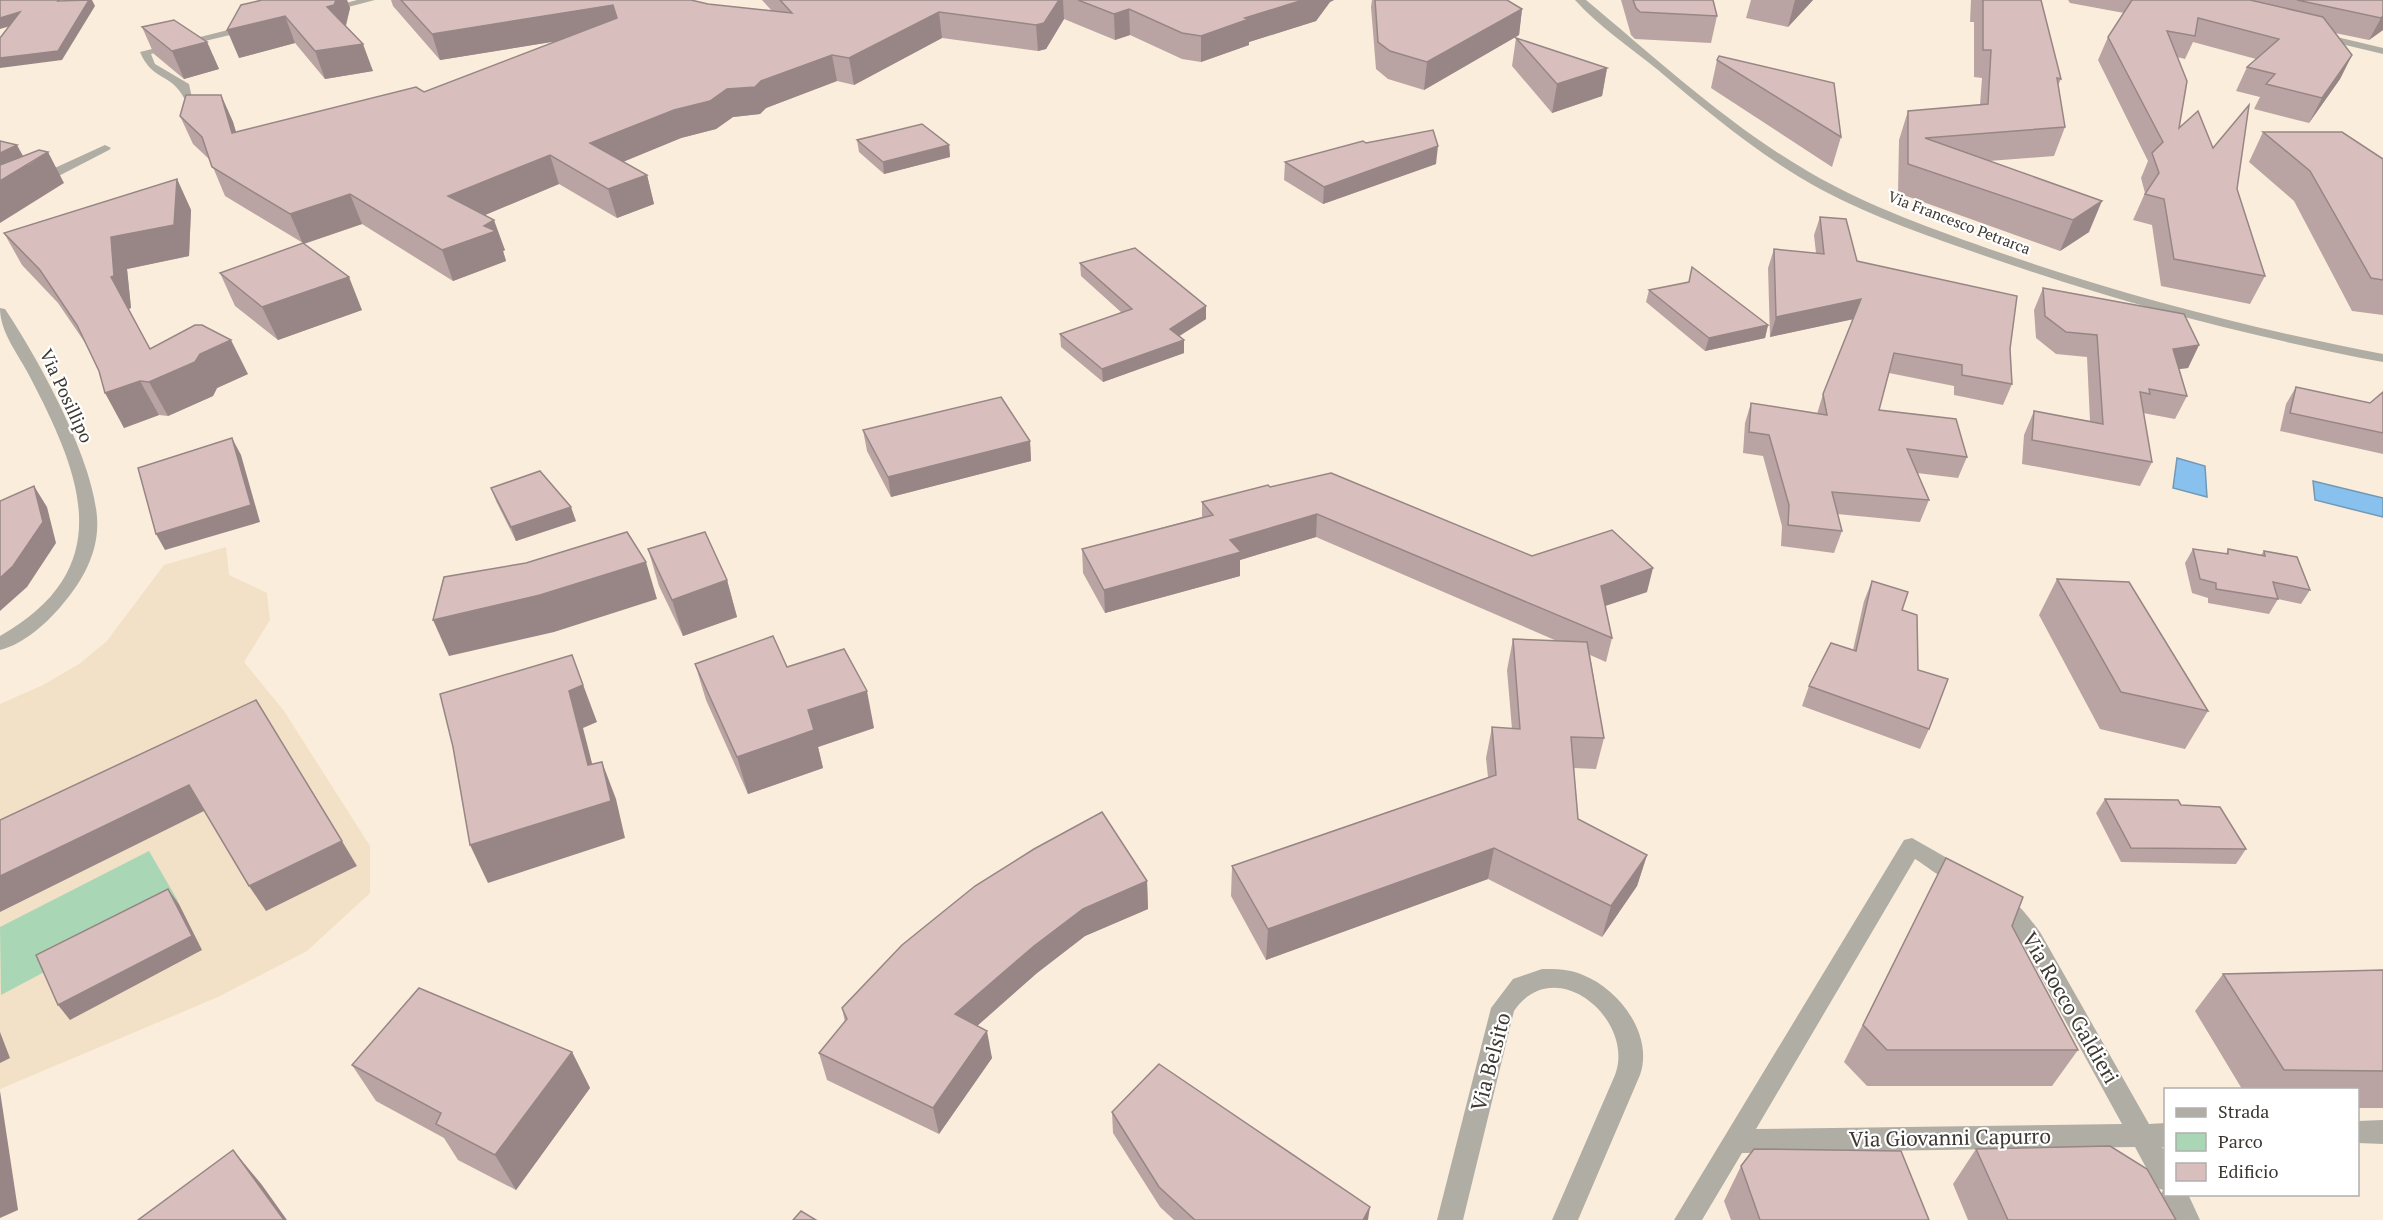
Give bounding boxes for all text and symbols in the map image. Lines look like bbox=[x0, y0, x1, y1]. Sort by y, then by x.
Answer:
street label: Via Francesco Petrarca bbox=[1885, 186, 2034, 259]
street label: Via Posillipo bbox=[35, 345, 99, 446]
street label: Via Rocco Galdieri bbox=[2016, 927, 2126, 1088]
street label: Via Belsito bbox=[1463, 1009, 1517, 1114]
legend bbox=[2164, 1088, 2359, 1196]
text: Strada bbox=[2218, 1099, 2269, 1123]
street label: Via Giovanni Capurro bbox=[1849, 1121, 2051, 1153]
text: Parco bbox=[2218, 1129, 2263, 1153]
text: Edificio bbox=[2218, 1159, 2278, 1183]

